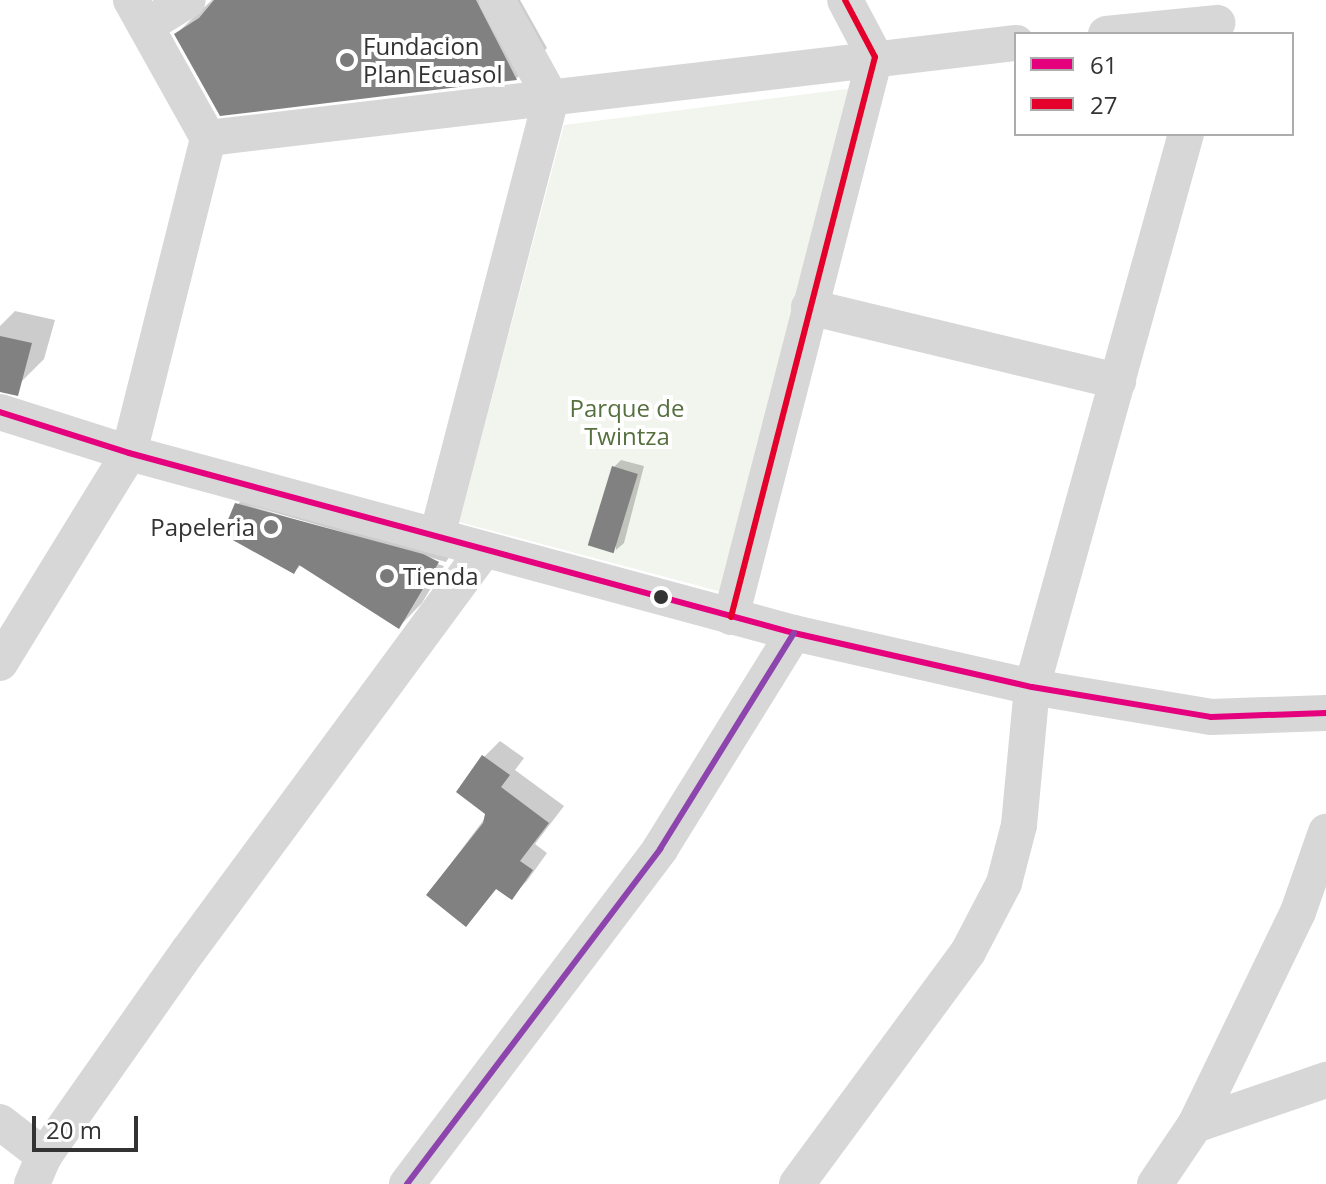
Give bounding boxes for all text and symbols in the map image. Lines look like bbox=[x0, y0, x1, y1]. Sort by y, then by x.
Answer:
place label: Fundacion Plan Ecuasol bbox=[363, 32, 503, 88]
legend bbox=[1014, 32, 1294, 136]
text: 61 bbox=[1090, 48, 1117, 81]
marker: Fundacion Plan Ecuasol bbox=[338, 51, 356, 69]
text: 27 bbox=[1090, 88, 1117, 121]
park label: Parque de Twintza bbox=[570, 394, 684, 450]
place label: Papeleria bbox=[150, 513, 255, 541]
marker: Papeleria bbox=[262, 518, 280, 536]
place label: Tienda bbox=[403, 562, 478, 590]
marker: Tienda bbox=[378, 567, 396, 585]
unlabelled marker bbox=[653, 589, 669, 605]
scale bar bbox=[36, 1100, 142, 1150]
text: 20 m bbox=[46, 1113, 102, 1146]

